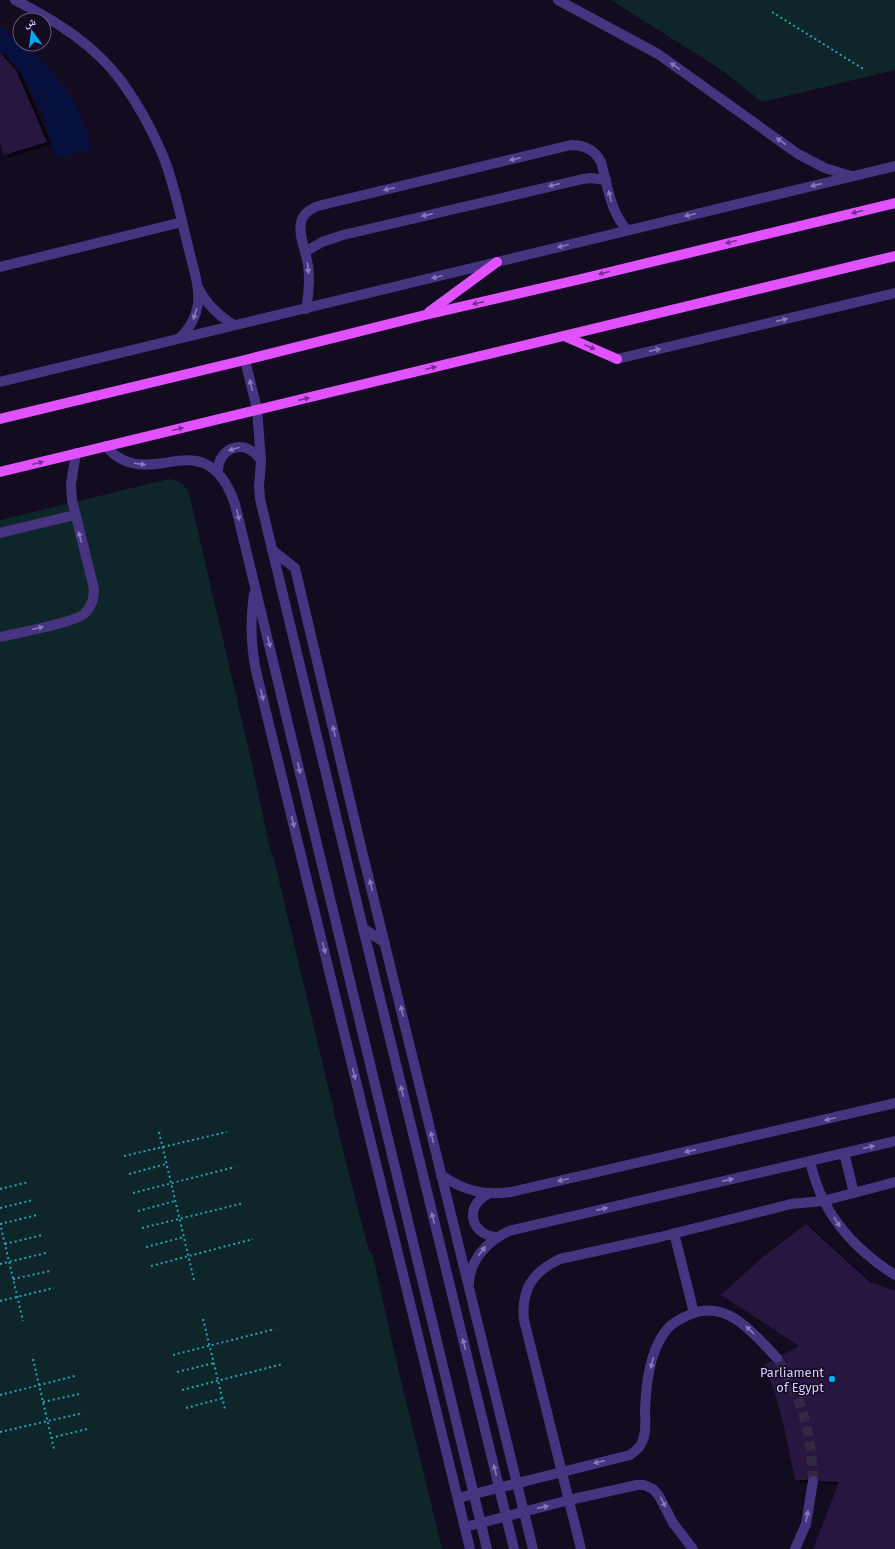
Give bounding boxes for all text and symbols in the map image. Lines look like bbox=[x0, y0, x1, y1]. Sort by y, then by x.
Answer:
north arrow bbox=[12, 12, 52, 52]
text: ش bbox=[22, 15, 37, 31]
one-way arrow bbox=[670, 62, 680, 70]
one-way arrow bbox=[776, 138, 786, 146]
one-way arrow bbox=[509, 156, 521, 162]
one-way arrow bbox=[548, 183, 560, 189]
one-way arrow bbox=[810, 183, 822, 189]
one-way arrow bbox=[382, 186, 394, 192]
one-way arrow bbox=[607, 190, 613, 202]
one-way arrow bbox=[851, 209, 863, 215]
one-way arrow bbox=[421, 212, 433, 218]
one-way arrow bbox=[684, 213, 696, 219]
one-way arrow bbox=[725, 240, 737, 246]
one-way arrow bbox=[557, 243, 569, 249]
one-way arrow bbox=[305, 262, 311, 274]
one-way arrow bbox=[598, 270, 610, 276]
one-way arrow bbox=[431, 274, 443, 280]
one-way arrow bbox=[472, 300, 484, 306]
one-way arrow bbox=[192, 309, 198, 321]
one-way arrow bbox=[775, 317, 788, 323]
one-way arrow bbox=[585, 345, 597, 351]
one-way arrow bbox=[649, 347, 661, 353]
one-way arrow bbox=[424, 365, 437, 371]
one-way arrow bbox=[248, 378, 254, 391]
one-way arrow bbox=[298, 395, 310, 401]
one-way arrow bbox=[172, 425, 184, 431]
one-way arrow bbox=[228, 446, 240, 452]
one-way arrow bbox=[32, 459, 44, 465]
one-way arrow bbox=[133, 461, 146, 467]
one-way arrow bbox=[235, 510, 241, 522]
one-way arrow bbox=[77, 531, 83, 543]
one-way arrow bbox=[32, 625, 44, 631]
one-way arrow bbox=[266, 635, 272, 648]
one-way arrow bbox=[259, 690, 265, 702]
one-way arrow bbox=[330, 725, 336, 737]
one-way arrow bbox=[296, 762, 302, 774]
one-way arrow bbox=[290, 816, 296, 828]
one-way arrow bbox=[367, 879, 373, 891]
one-way arrow bbox=[321, 942, 327, 954]
one-way arrow bbox=[398, 1005, 404, 1017]
one-way arrow bbox=[352, 1068, 358, 1080]
one-way arrow bbox=[399, 1085, 405, 1098]
one-way arrow bbox=[824, 1116, 836, 1122]
one-way arrow bbox=[429, 1131, 435, 1144]
one-way arrow bbox=[863, 1144, 875, 1150]
one-way arrow bbox=[683, 1149, 696, 1155]
one-way arrow bbox=[722, 1176, 734, 1182]
one-way arrow bbox=[557, 1178, 569, 1184]
one-way arrow bbox=[596, 1206, 608, 1212]
one-way arrow bbox=[430, 1212, 436, 1224]
one-way arrow bbox=[833, 1217, 841, 1227]
one-way arrow bbox=[477, 1246, 486, 1257]
one-way arrow bbox=[745, 1325, 755, 1335]
one-way arrow bbox=[461, 1338, 467, 1350]
one-way arrow bbox=[649, 1357, 655, 1369]
place label: Parliament of Egypt bbox=[760, 1365, 824, 1395]
marker: Parliament of Egypt bbox=[827, 1374, 837, 1384]
one-way arrow bbox=[593, 1460, 605, 1466]
one-way arrow bbox=[492, 1464, 498, 1476]
one-way arrow bbox=[660, 1497, 666, 1508]
one-way arrow bbox=[537, 1504, 549, 1510]
one-way arrow bbox=[805, 1510, 811, 1522]

